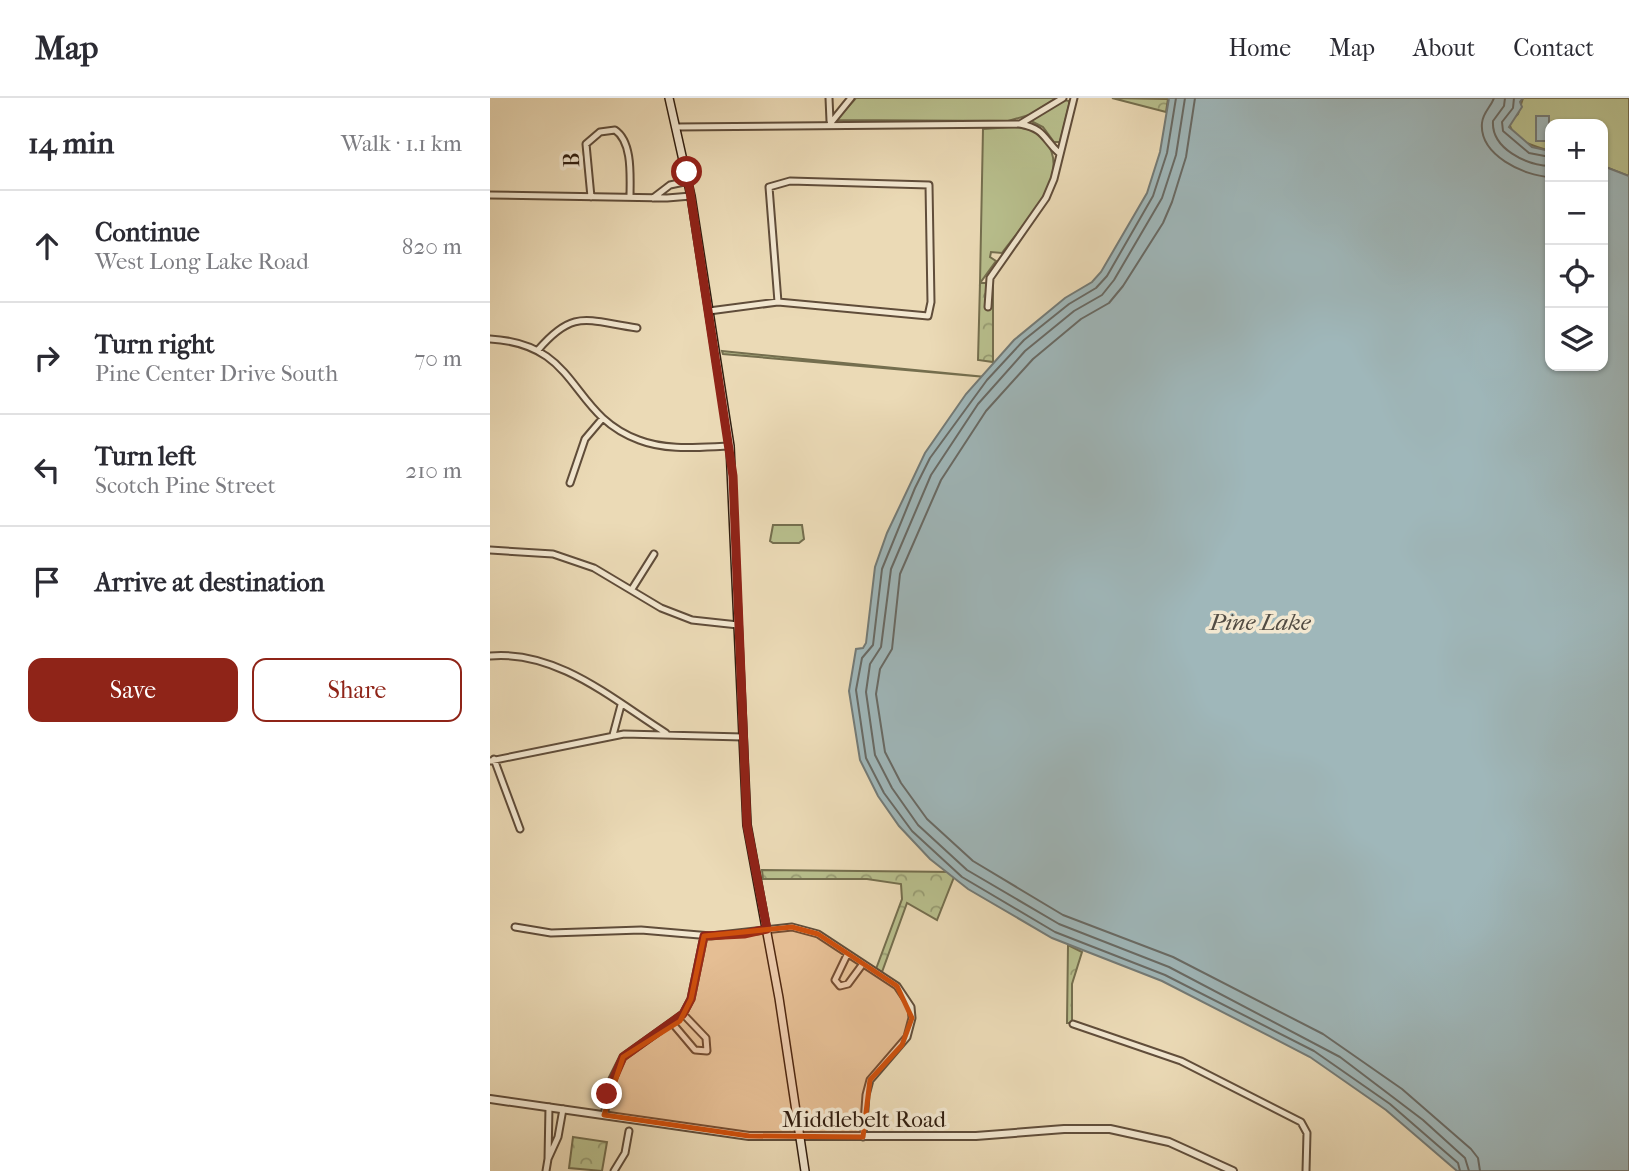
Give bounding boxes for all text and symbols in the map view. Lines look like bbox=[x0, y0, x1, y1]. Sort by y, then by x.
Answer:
text: Map bbox=[35, 29, 98, 68]
text: Home bbox=[1229, 34, 1291, 62]
text: Map bbox=[1329, 34, 1375, 62]
text: About bbox=[1413, 34, 1475, 62]
text: Contact bbox=[1513, 34, 1594, 62]
map controls bbox=[1545, 119, 1608, 371]
button: + bbox=[1545, 119, 1608, 182]
text: 14 min bbox=[28, 126, 114, 161]
text: Walk · 1.1 km bbox=[341, 130, 462, 157]
street label: B bbox=[558, 152, 585, 168]
route start bbox=[671, 156, 702, 187]
button: − bbox=[1545, 182, 1608, 245]
text: Continue bbox=[95, 217, 200, 248]
icon: ahead bbox=[28, 227, 66, 265]
text: 820 m bbox=[402, 233, 462, 260]
button: locate bbox=[1545, 245, 1608, 308]
text: West Long Lake Road bbox=[95, 248, 309, 275]
button: layers bbox=[1545, 308, 1608, 371]
text: Turn right bbox=[95, 329, 215, 360]
icon: right bbox=[28, 339, 66, 377]
text: 70 m bbox=[414, 345, 462, 372]
text: Pine Center Drive South bbox=[95, 360, 338, 387]
text: Turn left bbox=[95, 441, 196, 472]
icon: left bbox=[28, 451, 66, 489]
text: 210 m bbox=[405, 457, 462, 484]
text: Scotch Pine Street bbox=[95, 472, 276, 499]
icon: arrive bbox=[28, 563, 66, 601]
text: Arrive at destination bbox=[95, 567, 325, 598]
water label: Pine Lake bbox=[1209, 608, 1312, 636]
button: Save bbox=[28, 658, 238, 722]
button: Share bbox=[252, 658, 462, 722]
route end bbox=[591, 1078, 622, 1109]
street label: Middlebelt Road bbox=[782, 1106, 947, 1133]

